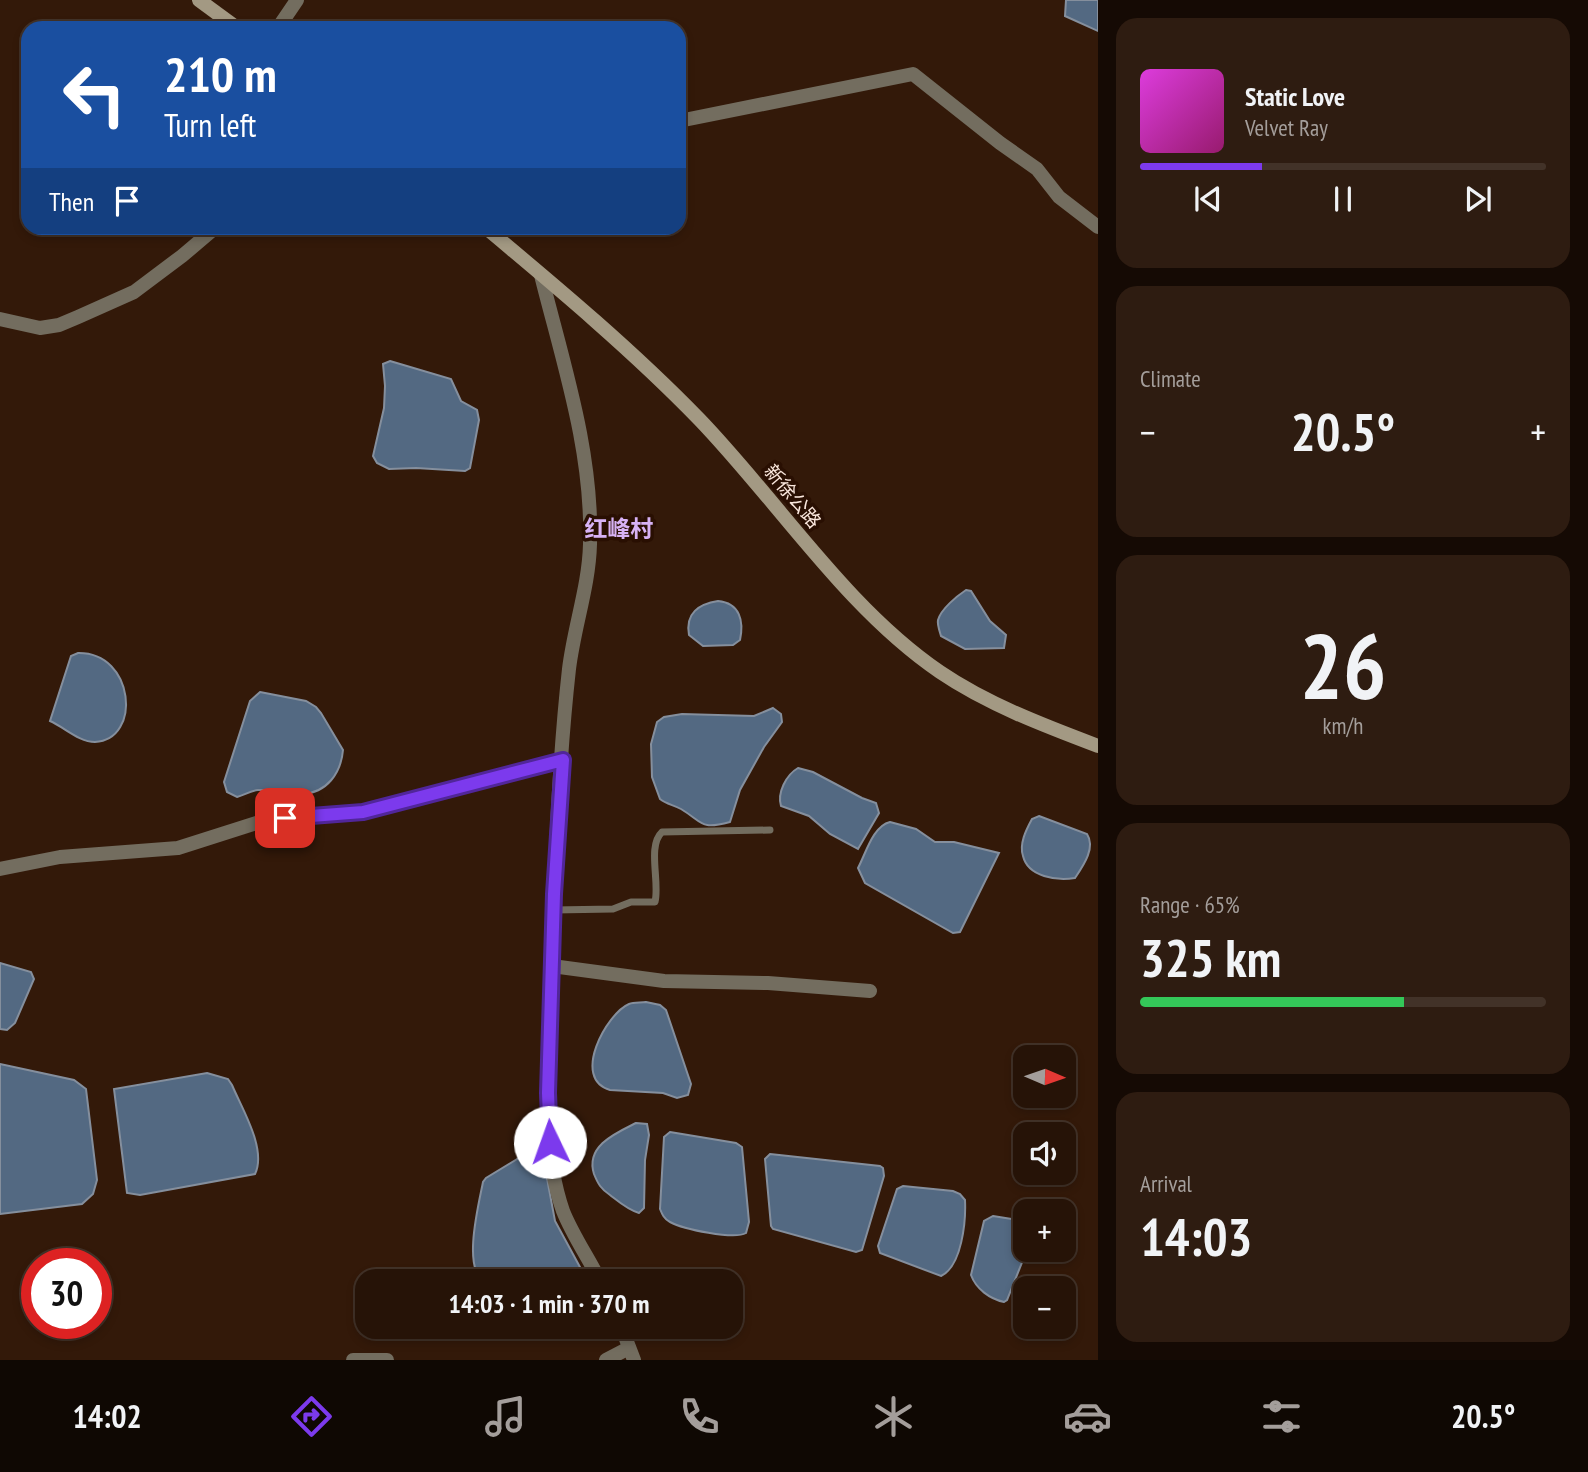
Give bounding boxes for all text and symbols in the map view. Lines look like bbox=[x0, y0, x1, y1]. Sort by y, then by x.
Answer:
text: 210 m bbox=[164, 42, 277, 106]
icon: left bbox=[49, 49, 140, 140]
text: Static Love bbox=[1245, 80, 1345, 113]
text: Turn left bbox=[164, 104, 256, 146]
text: Velvet Ray bbox=[1245, 113, 1328, 142]
icon: previous bbox=[1189, 180, 1227, 218]
icon: pause bbox=[1324, 180, 1362, 218]
icon: next bbox=[1459, 180, 1497, 218]
icon: arrive bbox=[108, 182, 146, 220]
text: Then bbox=[49, 185, 94, 218]
text: Climate bbox=[1140, 364, 1201, 393]
text: 20.5° bbox=[1291, 398, 1395, 465]
text: − bbox=[1140, 407, 1156, 456]
text: + bbox=[1530, 407, 1546, 456]
street label: 新徐公路 bbox=[759, 459, 827, 533]
district label: 红峰村 bbox=[585, 514, 654, 543]
text: 26 bbox=[1300, 606, 1387, 724]
text: km/h bbox=[1323, 711, 1363, 740]
pin bbox=[255, 788, 315, 848]
icon: arrive bbox=[266, 799, 304, 837]
text: Range · 65% bbox=[1140, 890, 1240, 919]
text: 325 km bbox=[1140, 924, 1281, 991]
north arrow bbox=[1013, 1045, 1076, 1108]
map controls bbox=[1013, 1045, 1076, 1339]
position arrow bbox=[513, 1105, 587, 1179]
button: sound bbox=[1013, 1122, 1076, 1185]
text: Arrival bbox=[1140, 1169, 1192, 1198]
button: + bbox=[1013, 1199, 1076, 1262]
text: 14:03 bbox=[1140, 1203, 1252, 1270]
speed limit sign: 30 bbox=[21, 1248, 112, 1339]
button: − bbox=[1013, 1276, 1076, 1339]
text: 14:03 · 1 min · 370 m bbox=[449, 1287, 649, 1320]
icon: directions bbox=[287, 1392, 336, 1441]
icon: music bbox=[481, 1392, 530, 1441]
icon: phone bbox=[675, 1392, 724, 1441]
icon: climate bbox=[869, 1392, 918, 1441]
icon: car bbox=[1063, 1392, 1112, 1441]
icon: filters bbox=[1257, 1392, 1306, 1441]
text: 14:02 bbox=[73, 1395, 142, 1437]
text: 20.5° bbox=[1451, 1395, 1515, 1437]

